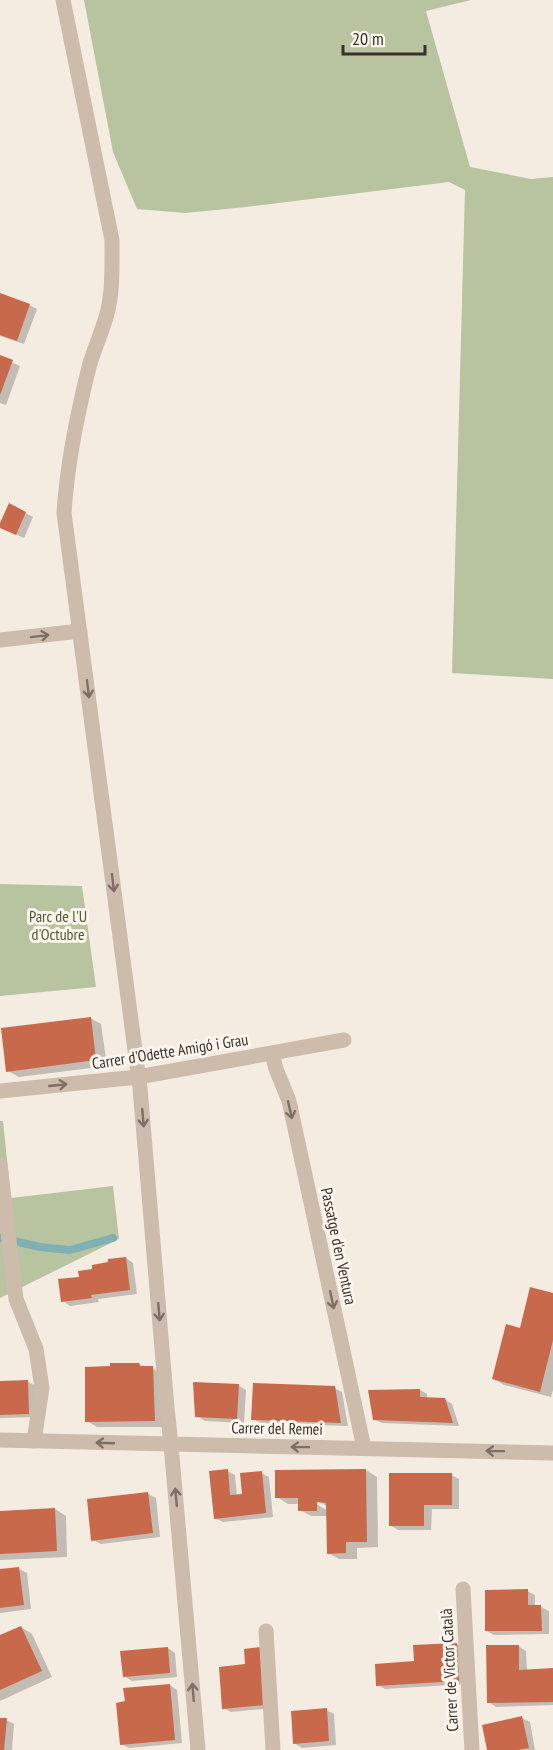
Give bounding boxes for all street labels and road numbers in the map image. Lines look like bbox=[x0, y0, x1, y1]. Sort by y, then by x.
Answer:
street label: Carrer d'Odette Amigó i Grau bbox=[91, 1029, 249, 1073]
street label: Passatge d'en Ventura bbox=[317, 1186, 361, 1306]
street label: Carrer del Remei bbox=[231, 1417, 323, 1439]
street label: Carrer de Victor Català bbox=[436, 1608, 462, 1732]

